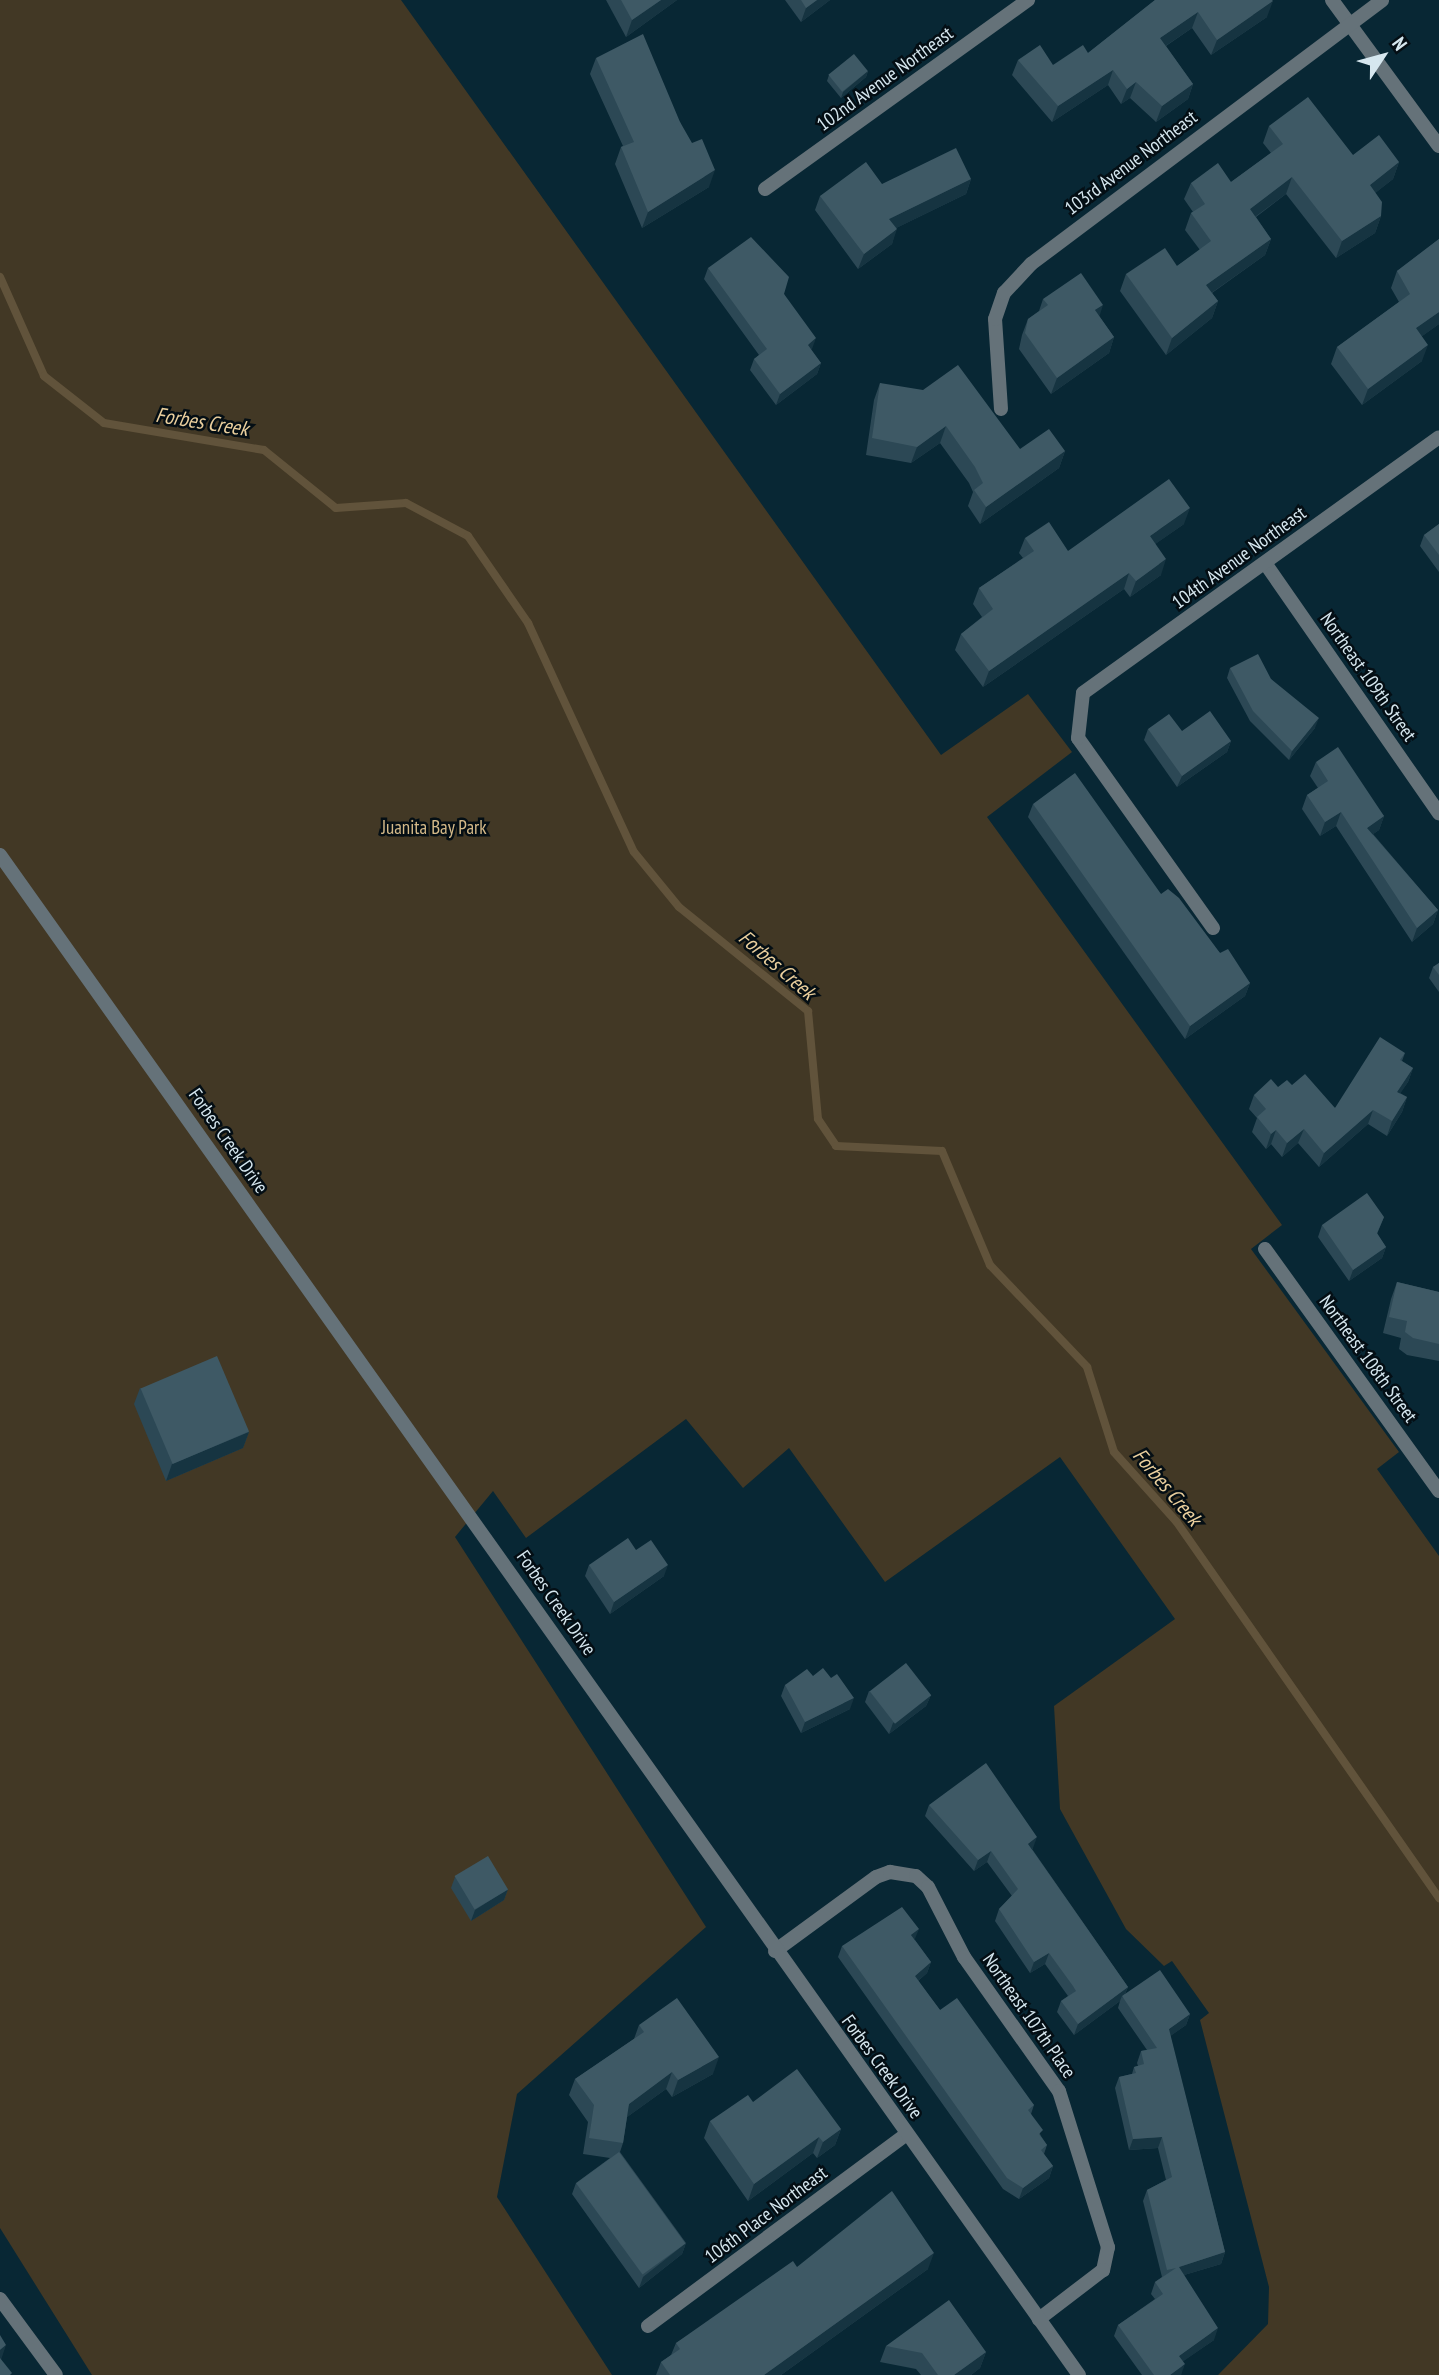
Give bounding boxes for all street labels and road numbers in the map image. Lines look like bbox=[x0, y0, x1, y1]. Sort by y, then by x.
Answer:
street label: 102nd Avenue Northeast bbox=[812, 22, 958, 136]
street label: 103rd Avenue Northeast bbox=[1060, 106, 1202, 220]
street label: 104th Avenue Northeast bbox=[1168, 502, 1310, 614]
street label: Northeast 109th Street bbox=[1315, 608, 1421, 746]
street label: Forbes Creek Drive bbox=[183, 1084, 273, 1198]
street label: Northeast 108th Street bbox=[1314, 1291, 1422, 1427]
street label: Forbes Creek Drive bbox=[511, 1546, 601, 1660]
street label: Northeast 107th Place bbox=[978, 1949, 1080, 2083]
street label: Forbes Creek Drive bbox=[837, 2011, 927, 2123]
street label: 106th Place Northeast bbox=[700, 2162, 832, 2268]

